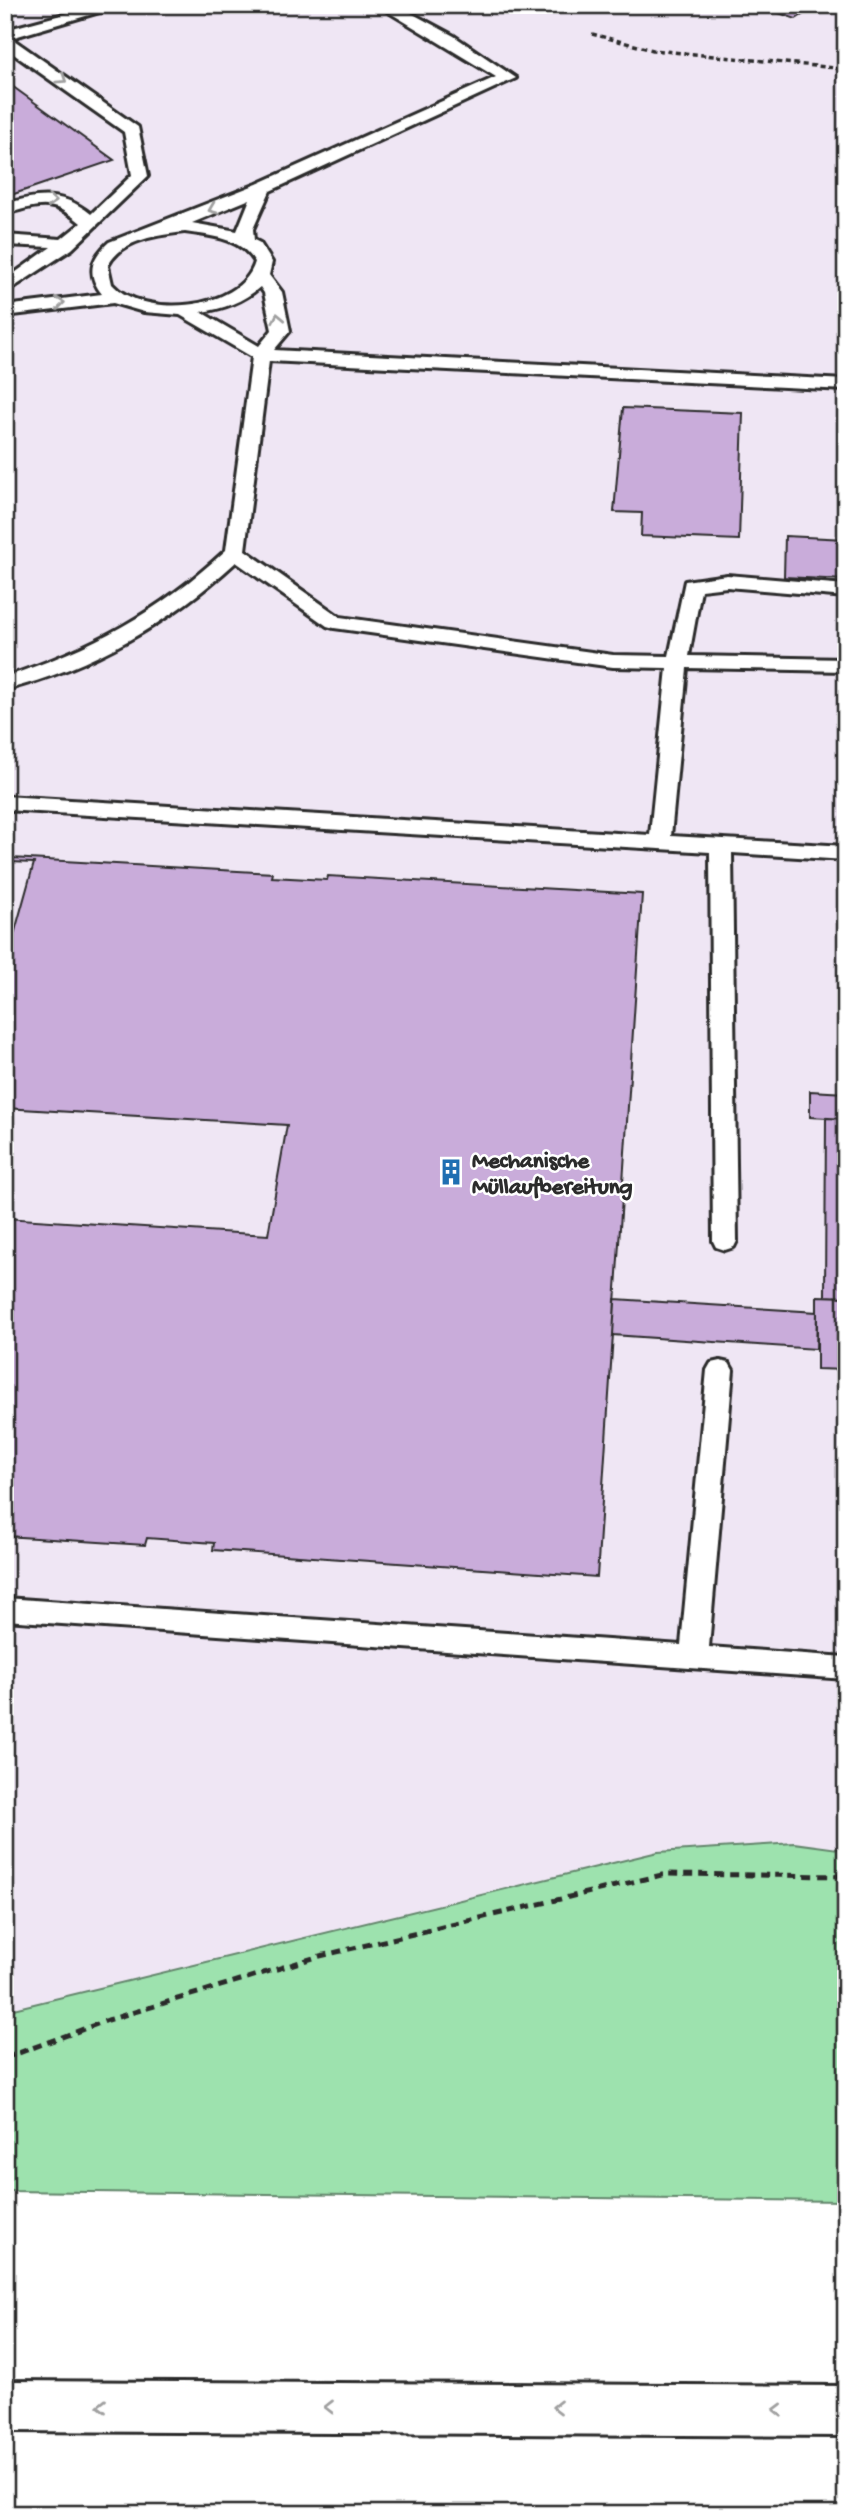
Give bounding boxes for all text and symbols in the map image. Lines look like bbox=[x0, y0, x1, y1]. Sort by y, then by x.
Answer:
one-way arrow bbox=[54, 71, 67, 83]
one-way arrow bbox=[46, 193, 57, 208]
one-way arrow bbox=[207, 200, 219, 214]
one-way arrow bbox=[55, 295, 66, 310]
one-way arrow bbox=[272, 312, 287, 324]
place label: Mechanische Müllaufbereitung bbox=[472, 1149, 633, 1202]
building icon: Mechanische Müllaufbereitung bbox=[436, 1157, 466, 1187]
one-way arrow bbox=[96, 2398, 107, 2414]
one-way arrow bbox=[324, 2399, 334, 2415]
one-way arrow bbox=[551, 2399, 562, 2415]
one-way arrow bbox=[772, 2402, 783, 2417]

